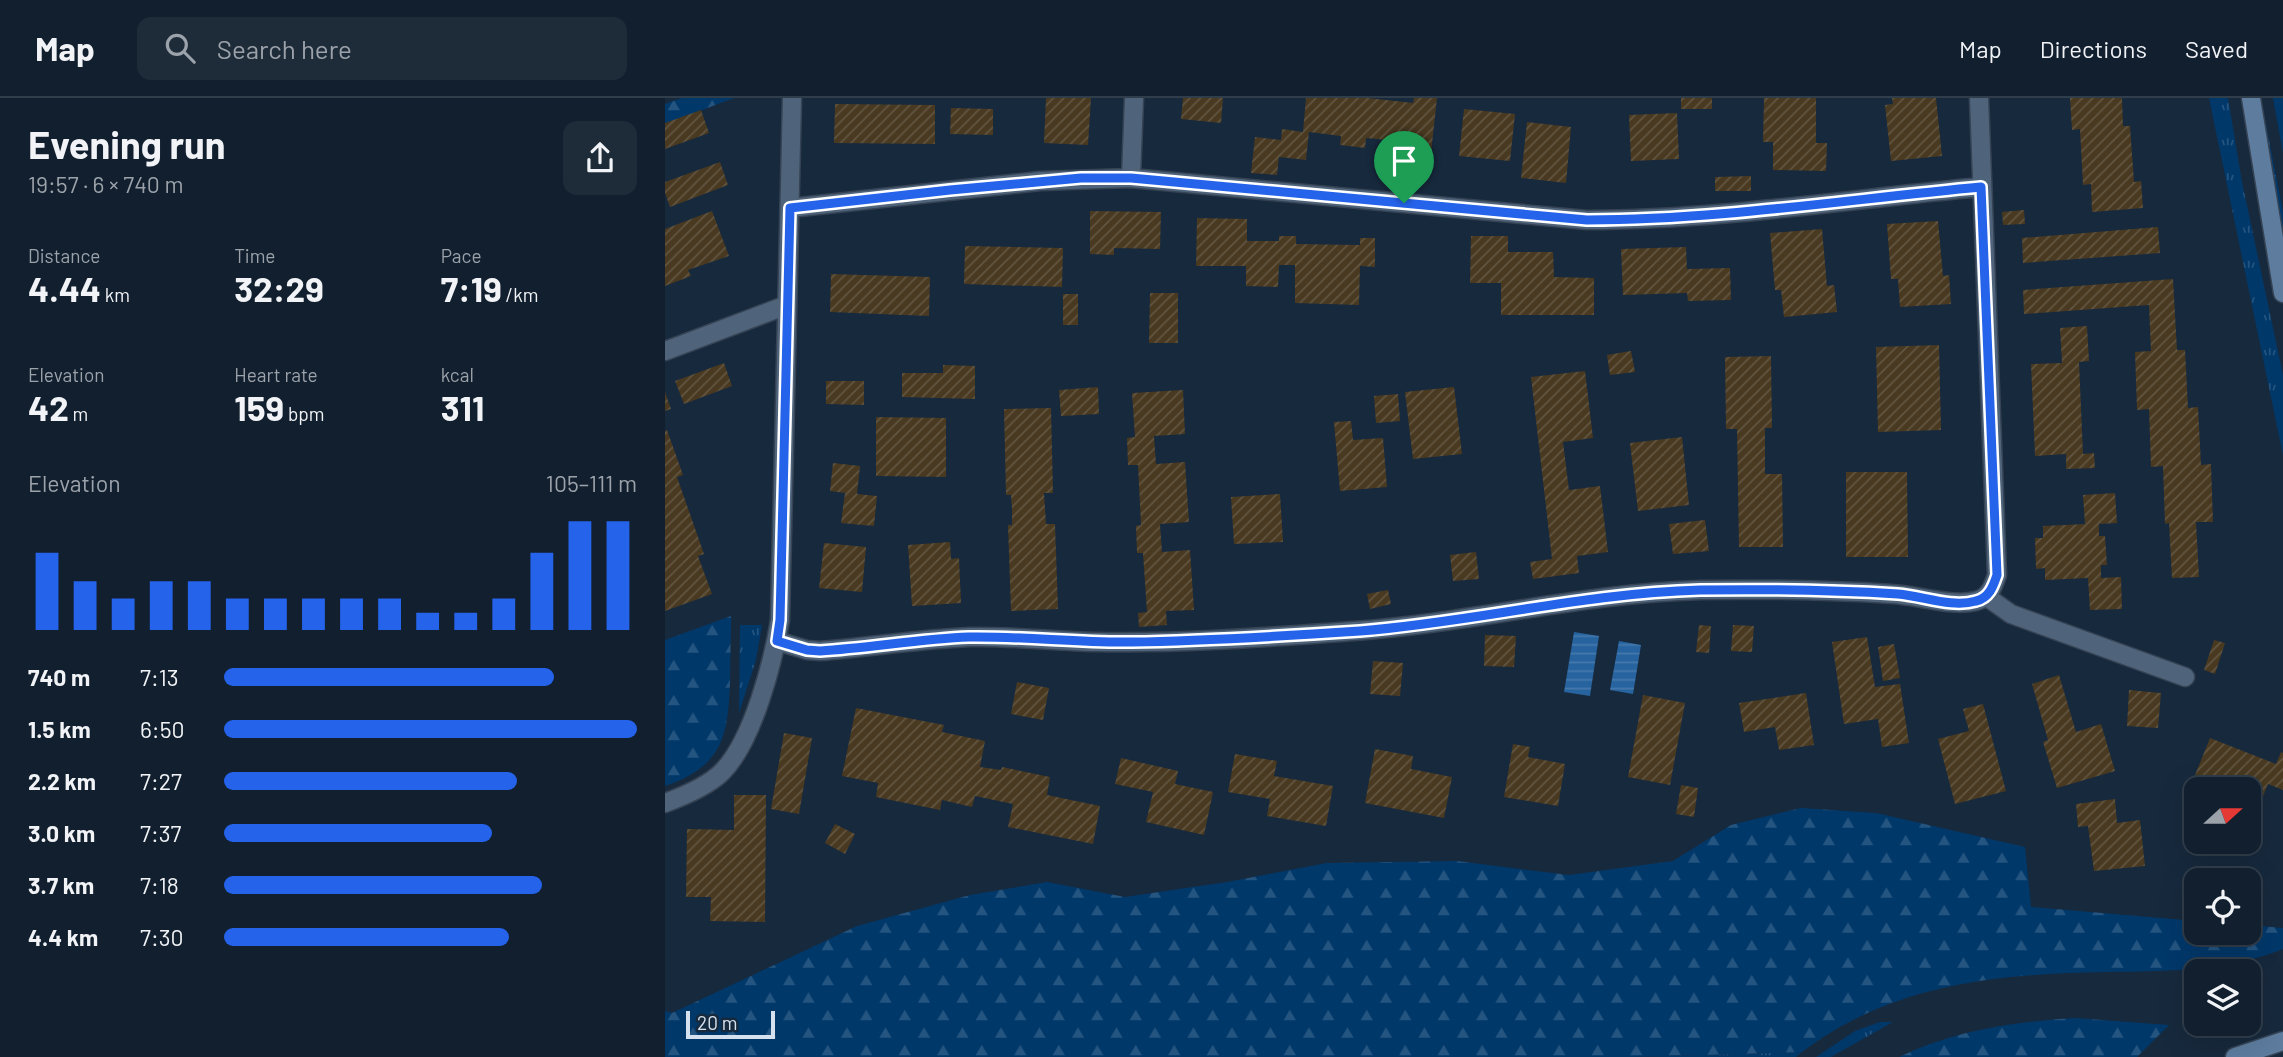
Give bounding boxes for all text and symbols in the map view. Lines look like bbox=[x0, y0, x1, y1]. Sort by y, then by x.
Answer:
search box bbox=[137, 17, 627, 80]
text: Map bbox=[35, 28, 95, 68]
icon: search bbox=[161, 29, 199, 67]
text: Search here bbox=[217, 33, 352, 64]
text: Map bbox=[1959, 34, 2002, 63]
text: Directions bbox=[2040, 34, 2147, 63]
text: Saved bbox=[2185, 34, 2248, 63]
text: Evening run bbox=[28, 121, 226, 167]
button: share bbox=[563, 121, 637, 195]
pin bbox=[1374, 131, 1434, 203]
icon: arrive bbox=[1385, 142, 1423, 180]
text: 19:57 · 6 × 740 m bbox=[28, 170, 183, 198]
text: Distance bbox=[28, 244, 100, 267]
text: Time bbox=[234, 244, 275, 267]
text: Pace bbox=[441, 244, 482, 267]
text: 4.44 bbox=[28, 267, 101, 309]
text: 32:29 bbox=[234, 267, 324, 309]
text: 7:19 bbox=[441, 267, 502, 309]
text: km bbox=[101, 283, 130, 306]
text: /km bbox=[502, 283, 538, 306]
text: Elevation bbox=[28, 363, 105, 386]
text: Heart rate bbox=[234, 363, 318, 386]
text: kcal bbox=[441, 363, 474, 386]
text: 42 bbox=[28, 386, 69, 428]
text: 159 bbox=[234, 386, 284, 428]
text: 311 bbox=[441, 386, 484, 428]
text: m bbox=[69, 402, 88, 425]
text: bpm bbox=[284, 402, 325, 425]
text: Elevation bbox=[28, 469, 121, 497]
text: 105–111 m bbox=[546, 469, 637, 497]
text: 740 m bbox=[28, 663, 90, 691]
text: 7:13 bbox=[140, 663, 179, 691]
text: 1.5 km bbox=[28, 715, 91, 743]
text: 6:50 bbox=[140, 715, 184, 743]
text: 2.2 km bbox=[28, 767, 96, 795]
text: 7:27 bbox=[140, 767, 182, 795]
north arrow bbox=[2184, 777, 2261, 854]
map controls bbox=[2184, 777, 2261, 1036]
text: 3.0 km bbox=[28, 819, 95, 847]
text: 7:37 bbox=[140, 819, 181, 847]
button: locate bbox=[2184, 868, 2261, 945]
text: 3.7 km bbox=[28, 871, 94, 899]
text: 7:18 bbox=[140, 871, 179, 899]
text: 4.4 km bbox=[28, 923, 98, 951]
text: 7:30 bbox=[140, 923, 184, 951]
button: layers bbox=[2184, 959, 2261, 1036]
scale bar bbox=[686, 1008, 775, 1040]
text: 20 m bbox=[697, 1011, 737, 1034]

